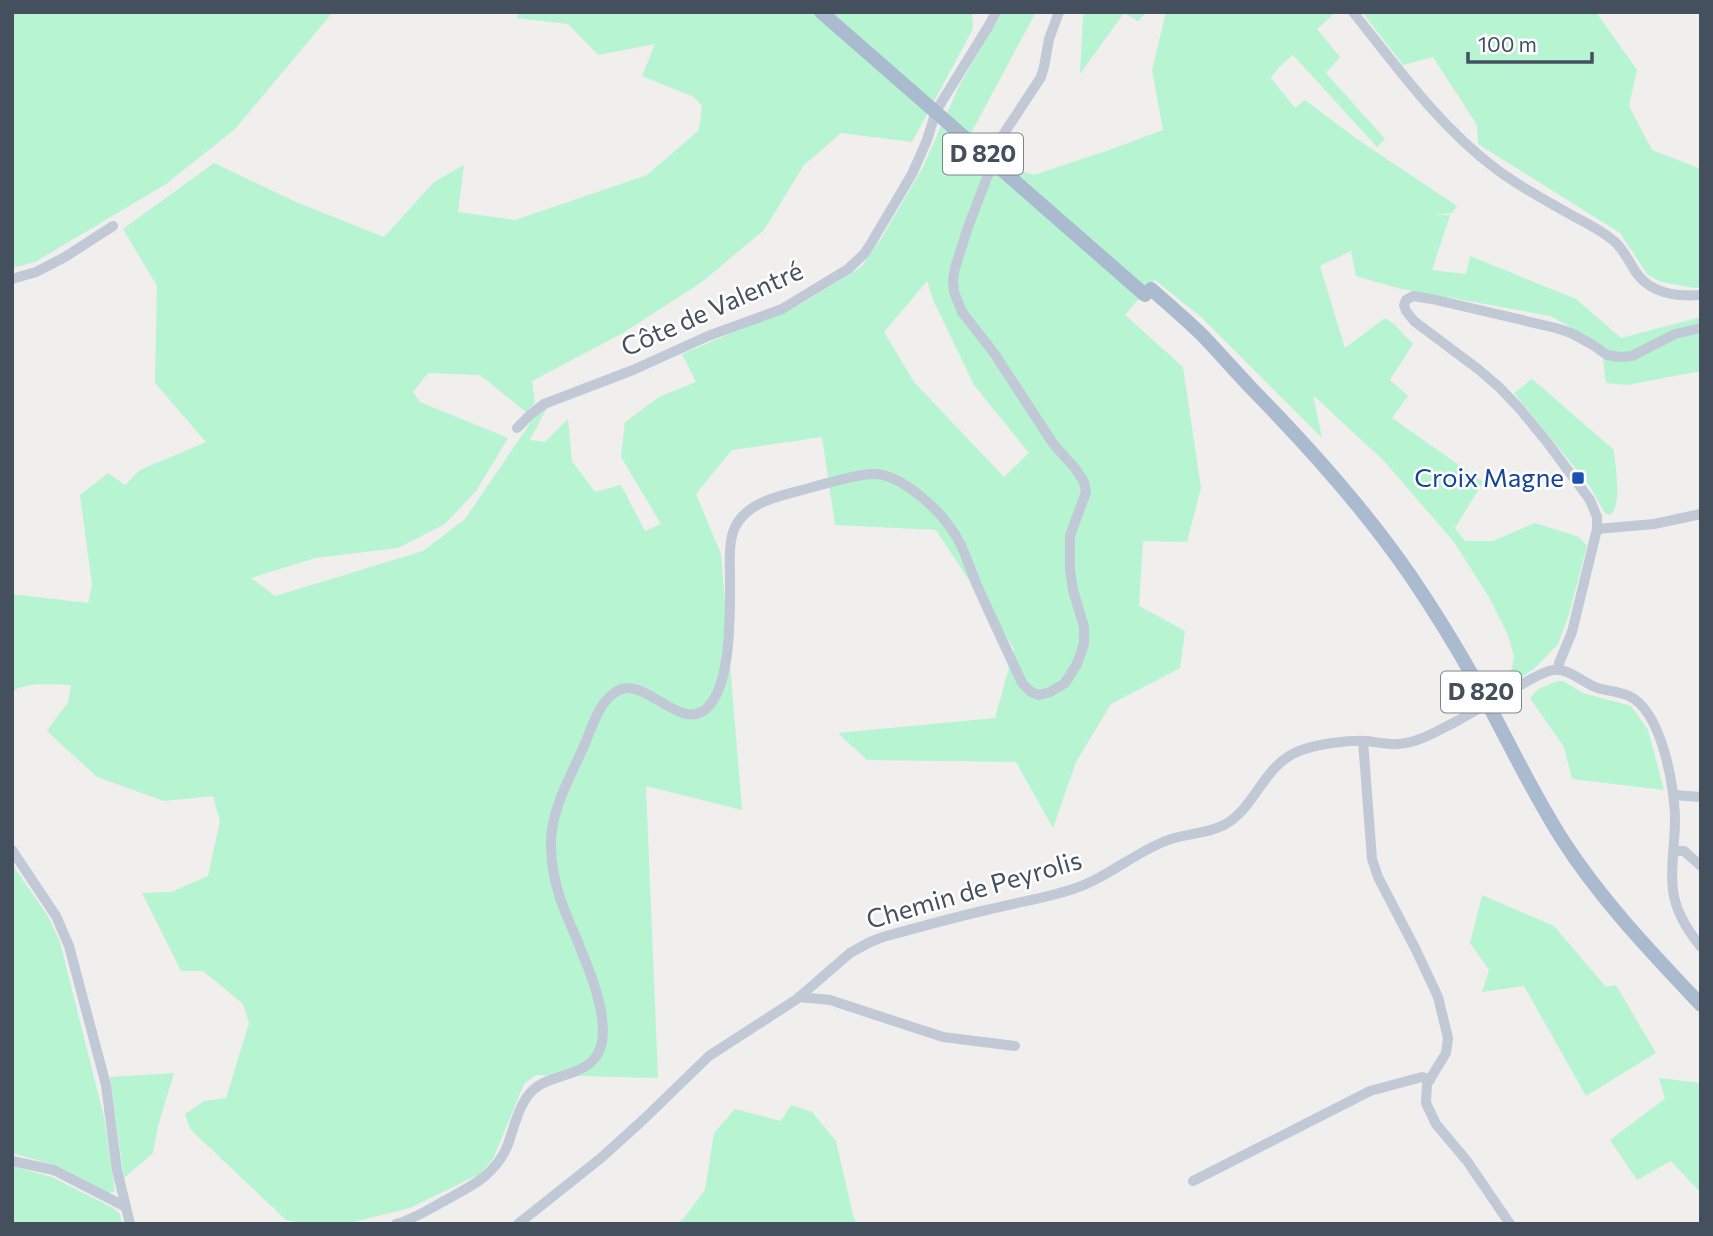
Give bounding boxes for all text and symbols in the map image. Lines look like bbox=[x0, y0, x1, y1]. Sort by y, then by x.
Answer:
scale bar bbox=[1468, 21, 1592, 65]
text: 100 m bbox=[1478, 31, 1537, 56]
road number: D 820 bbox=[943, 134, 1023, 174]
street label: Côte de Valentré bbox=[616, 254, 807, 362]
place label: Croix Magne bbox=[1414, 461, 1564, 492]
marker: Croix Magne bbox=[1570, 470, 1586, 486]
road number: D 820 bbox=[1441, 672, 1521, 712]
street label: Chemin de Peyrolis bbox=[862, 843, 1085, 934]

